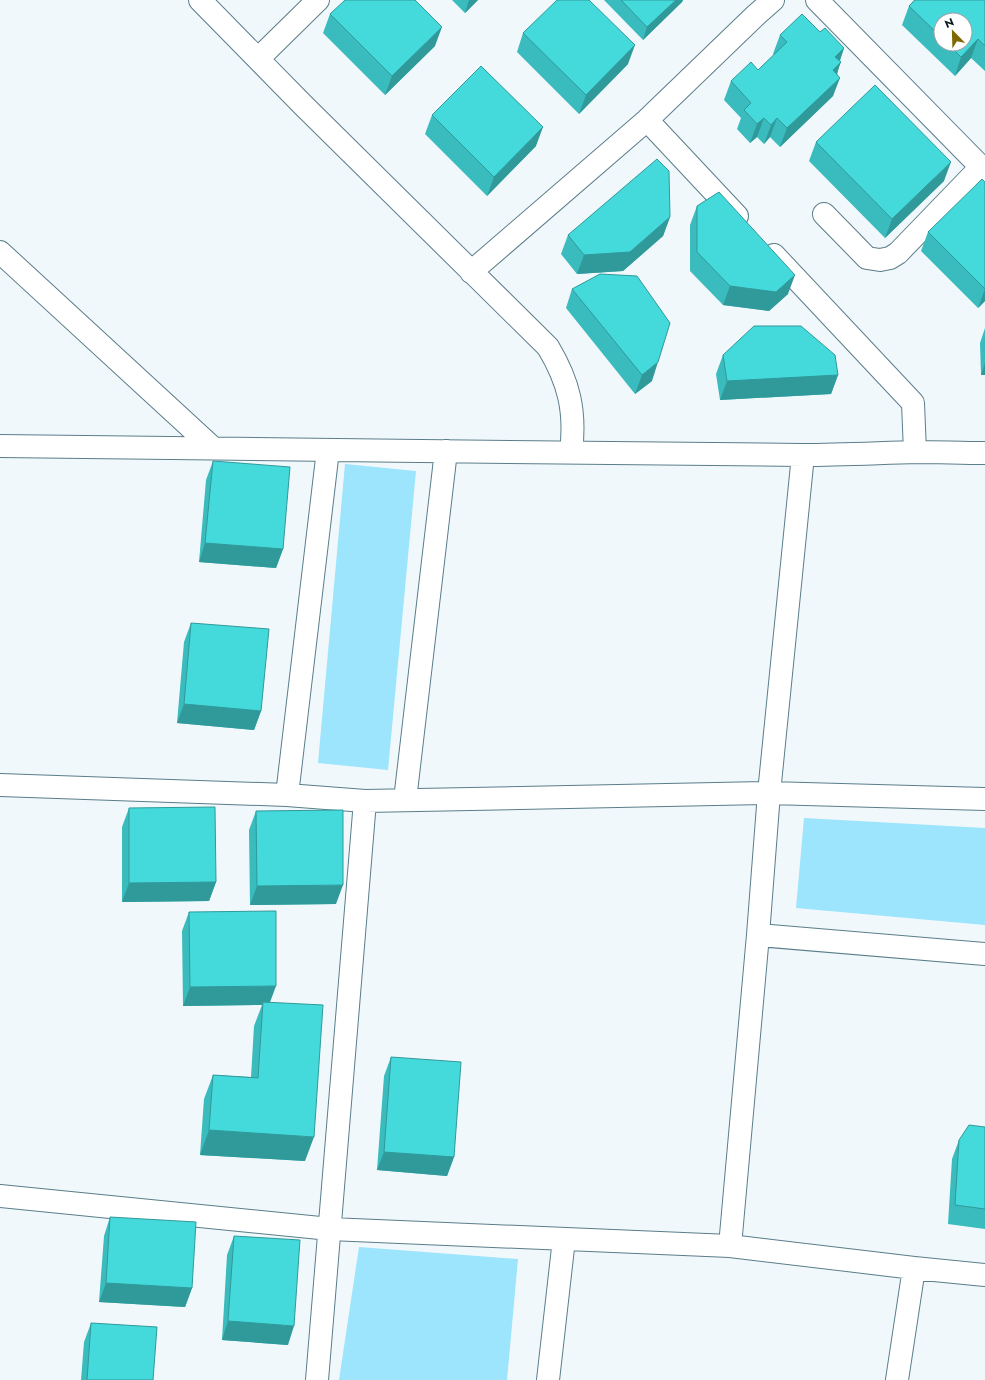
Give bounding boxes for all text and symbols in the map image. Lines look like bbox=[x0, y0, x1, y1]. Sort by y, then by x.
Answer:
north arrow bbox=[933, 12, 973, 52]
text: N bbox=[942, 14, 956, 32]

